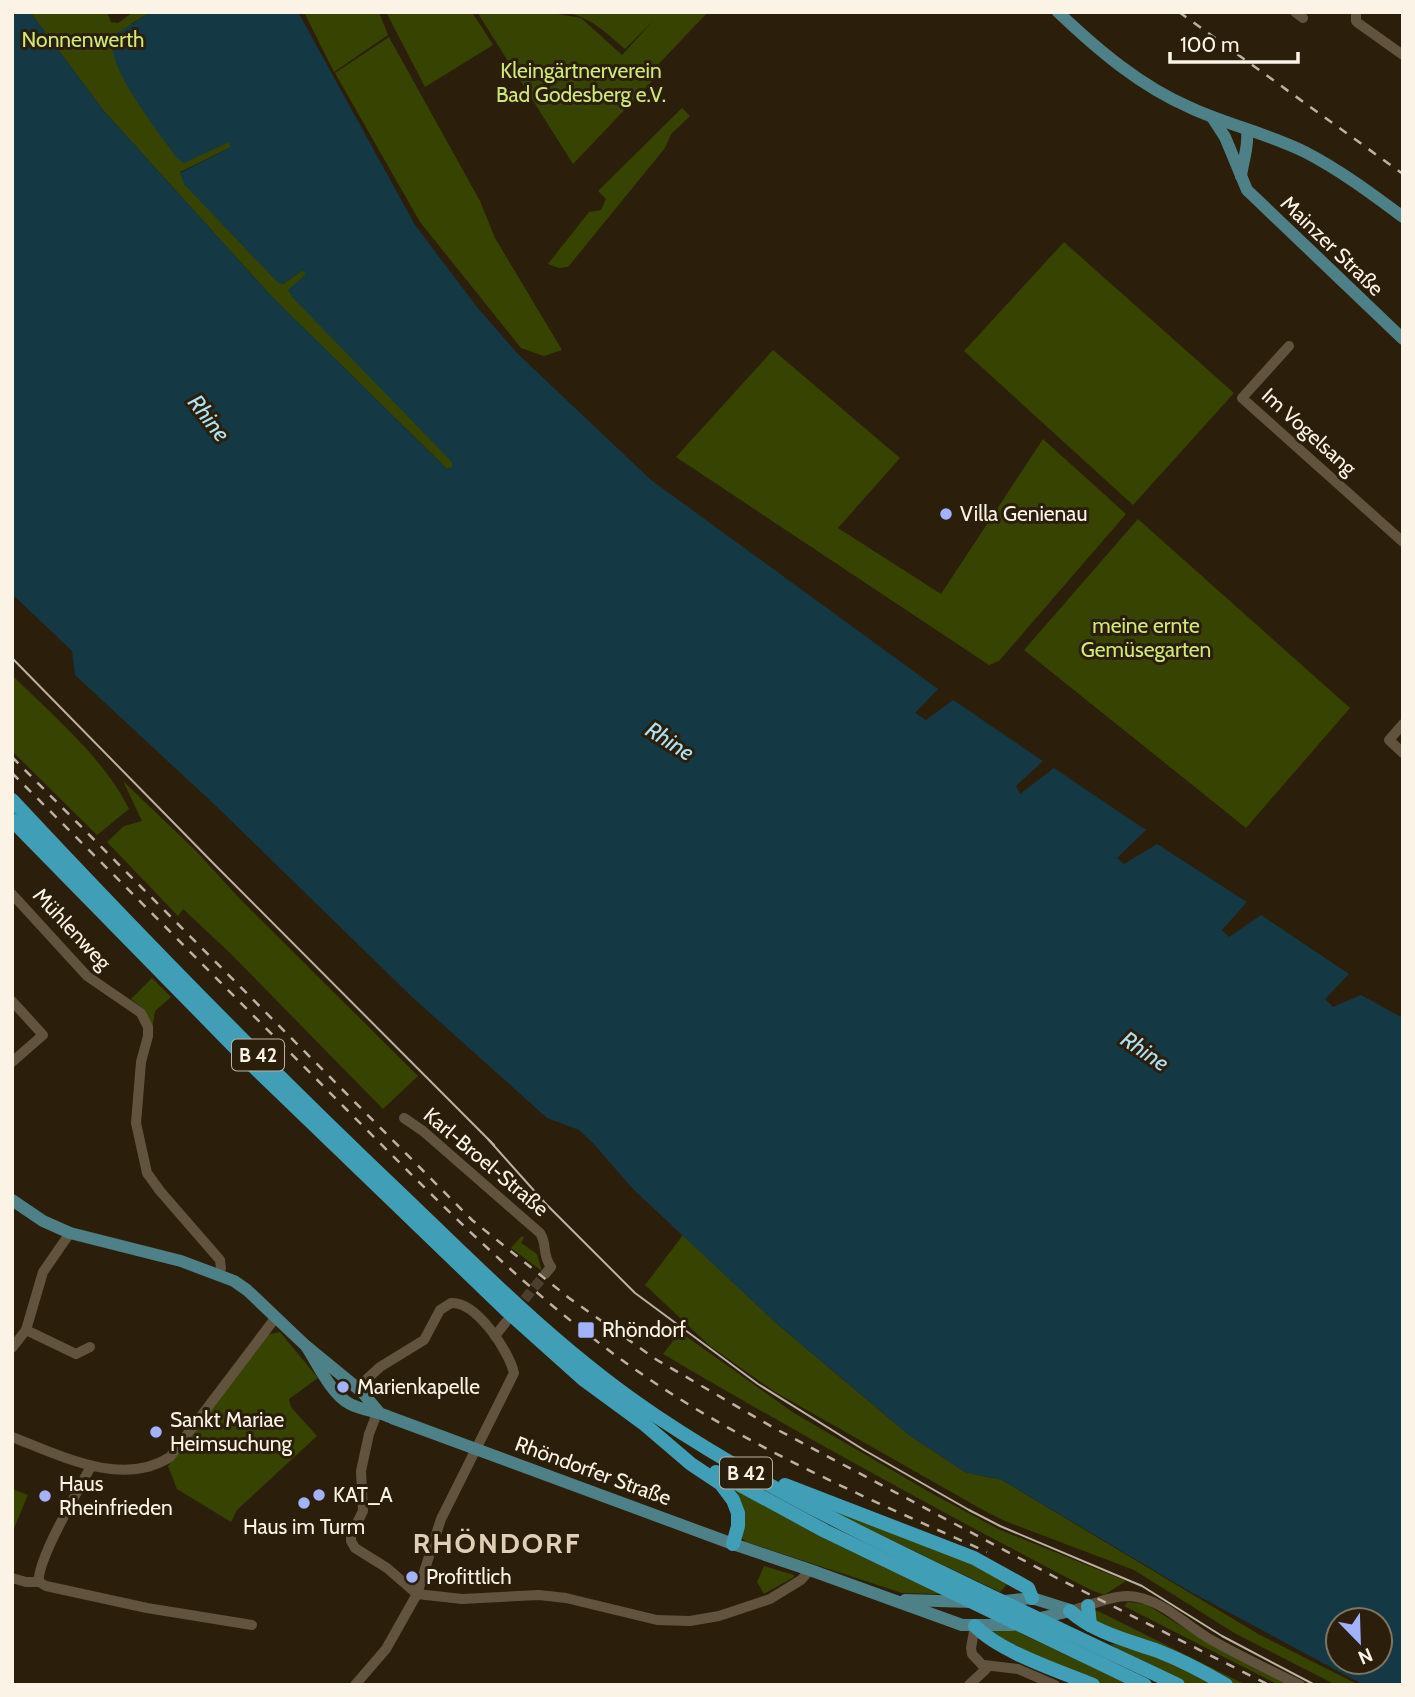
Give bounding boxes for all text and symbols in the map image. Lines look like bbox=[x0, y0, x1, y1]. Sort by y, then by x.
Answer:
scale bar bbox=[1170, 21, 1298, 65]
park label: Nonnenwerth bbox=[22, 27, 144, 52]
text: 100 m bbox=[1180, 32, 1239, 57]
park label: Kleingärtnerverein Bad Godesberg e.V. bbox=[496, 58, 666, 107]
street label: Mainzer Straße bbox=[1276, 190, 1389, 301]
street label: Im Vogelsang bbox=[1257, 383, 1362, 481]
water label: Rhine bbox=[182, 389, 236, 447]
place label: Villa Genienau bbox=[960, 501, 1087, 526]
marker: Villa Genienau bbox=[938, 506, 954, 522]
park label: meine ernte Gemüsegarten bbox=[1081, 613, 1211, 662]
water label: Rhine bbox=[641, 715, 699, 767]
street label: Mühlenweg bbox=[28, 883, 117, 975]
water label: Rhine bbox=[1116, 1025, 1174, 1077]
road number: B 42 bbox=[232, 1040, 284, 1070]
street label: Karl-Broel-Straße bbox=[419, 1102, 554, 1221]
place label: Rhöndorf bbox=[602, 1317, 686, 1342]
marker: Rhöndorf bbox=[576, 1320, 596, 1340]
place label: Marienkapelle bbox=[357, 1374, 480, 1399]
marker: Marienkapelle bbox=[335, 1379, 351, 1395]
place label: Sankt Mariae Heimsuchung bbox=[170, 1407, 293, 1456]
marker: Sankt Mariae Heimsuchung bbox=[148, 1424, 164, 1440]
street label: Rhöndorfer Straße bbox=[512, 1431, 675, 1510]
road number: B 42 bbox=[720, 1457, 772, 1488]
place label: Haus Rheinfrieden bbox=[59, 1471, 173, 1520]
place label: KAT_A bbox=[333, 1482, 393, 1507]
marker: KAT_A bbox=[311, 1487, 327, 1503]
marker: Haus Rheinfrieden bbox=[37, 1488, 53, 1504]
marker: Haus im Turm bbox=[296, 1495, 312, 1511]
place label: Haus im Turm bbox=[243, 1514, 365, 1539]
district label: RHÖNDORF bbox=[413, 1526, 581, 1560]
place label: Profittlich bbox=[426, 1564, 512, 1589]
marker: Profittlich bbox=[404, 1569, 420, 1585]
north arrow bbox=[1324, 1606, 1394, 1676]
text: N bbox=[1355, 1643, 1376, 1669]

